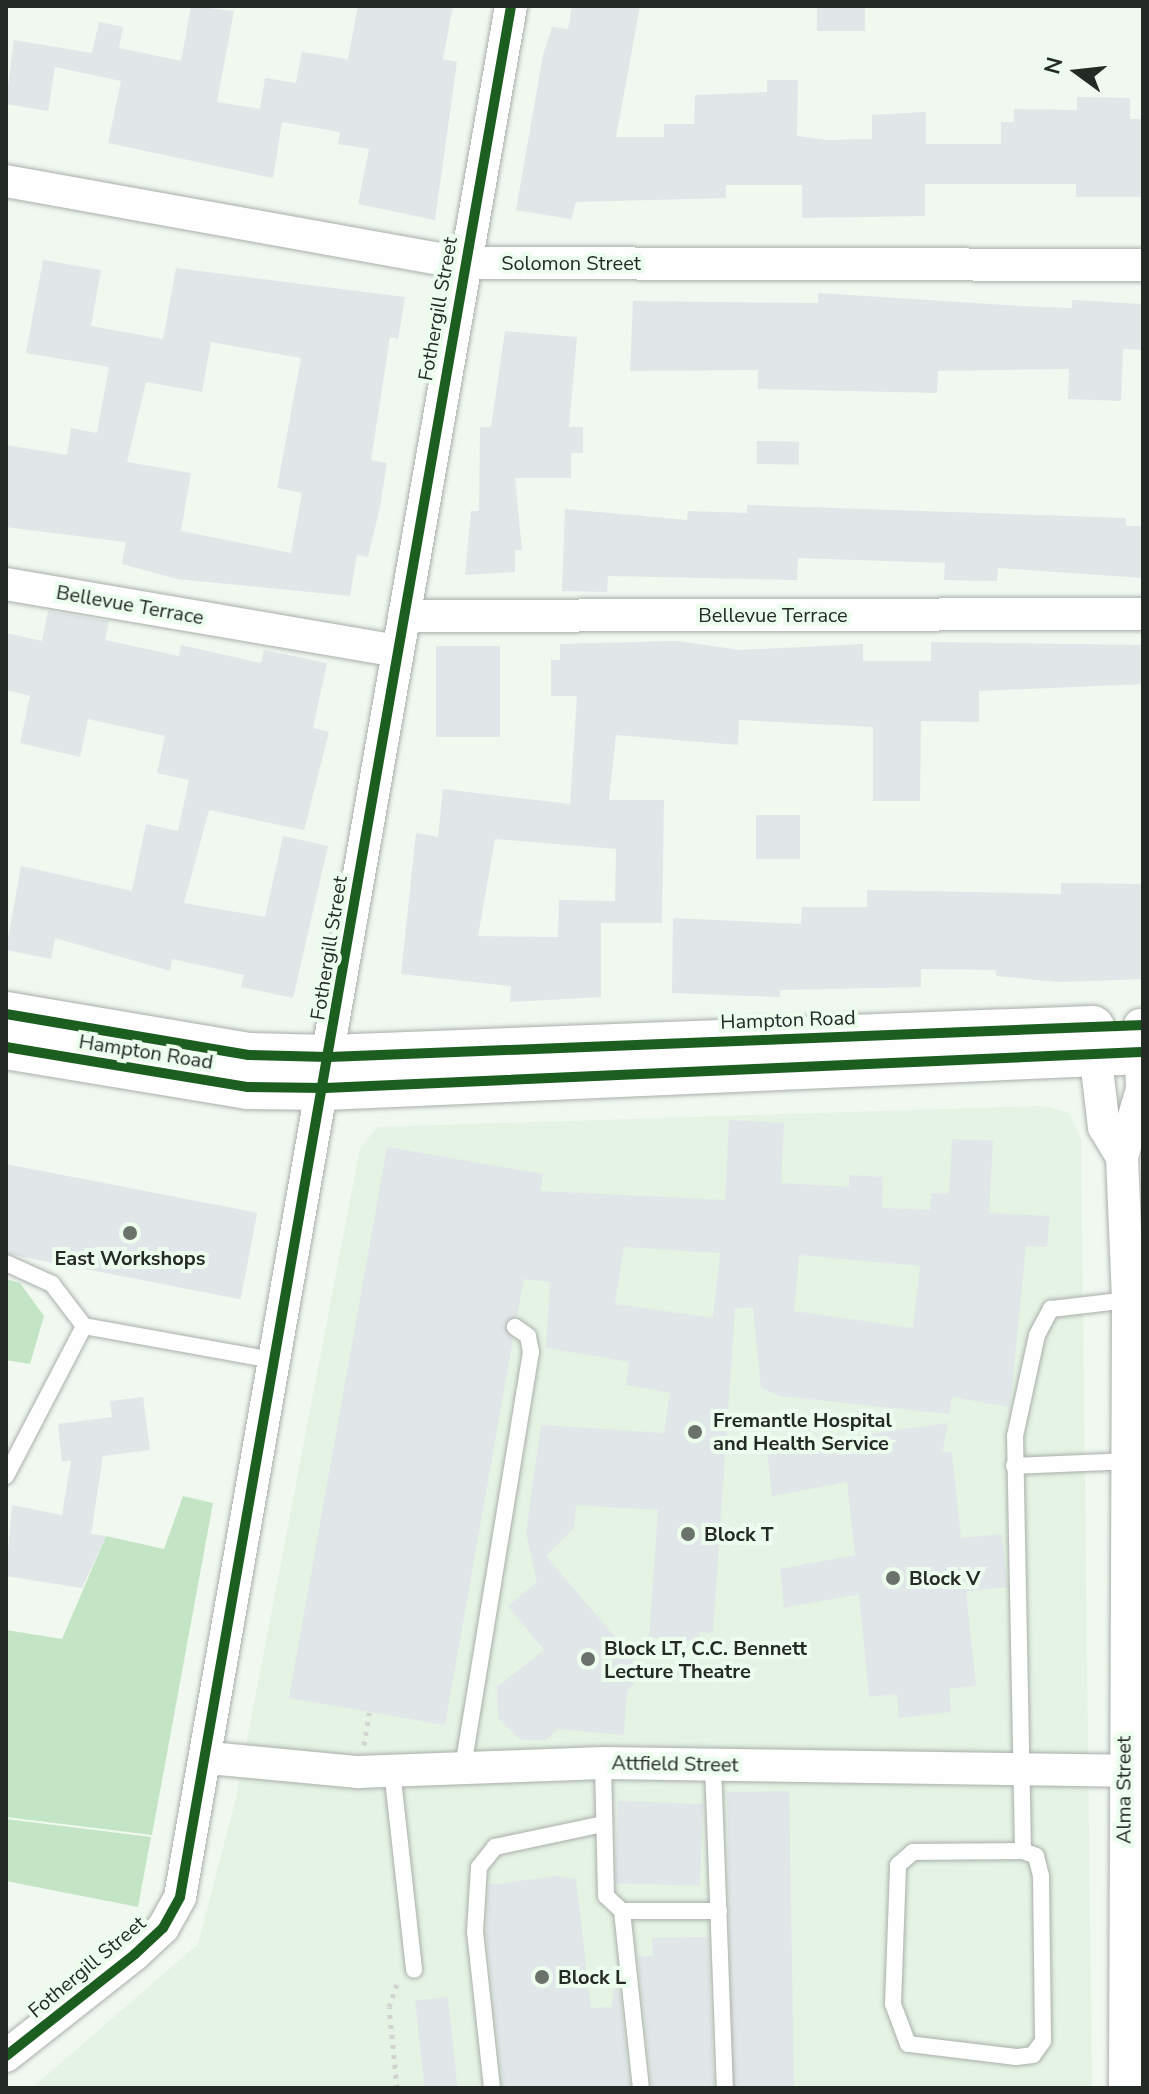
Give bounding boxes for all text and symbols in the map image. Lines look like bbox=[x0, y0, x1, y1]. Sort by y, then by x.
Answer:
north arrow bbox=[1037, 32, 1117, 112]
text: N bbox=[1037, 54, 1070, 78]
street label: Fothergill Street bbox=[414, 235, 462, 383]
street label: Solomon Street bbox=[501, 251, 641, 275]
street label: Bellevue Terrace bbox=[54, 580, 206, 630]
street label: Bellevue Terrace bbox=[698, 603, 848, 627]
street label: Fothergill Street bbox=[306, 874, 352, 1022]
street label: Hampton Road bbox=[720, 1006, 856, 1034]
street label: Hampton Road bbox=[77, 1030, 215, 1074]
marker: East Workshops bbox=[121, 1224, 139, 1242]
place label: East Workshops bbox=[54, 1246, 206, 1270]
place label: Fremantle Hospital and Health Service bbox=[713, 1408, 892, 1455]
marker: Fremantle Hospital and Health Service bbox=[684, 1421, 706, 1443]
place label: Block T bbox=[704, 1522, 774, 1546]
marker: Block T bbox=[679, 1525, 697, 1543]
place label: Block V bbox=[909, 1566, 980, 1590]
marker: Block V bbox=[884, 1569, 902, 1587]
place label: Block LT, C.C. Bennett Lecture Theatre bbox=[604, 1636, 807, 1683]
marker: Block LT, C.C. Bennett Lecture Theatre bbox=[579, 1650, 597, 1668]
street label: Alma Street bbox=[1112, 1736, 1136, 1844]
street label: Attfield Street bbox=[611, 1751, 739, 1777]
street label: Fothergill Street bbox=[24, 1911, 150, 2023]
place label: Block L bbox=[558, 1965, 626, 1989]
marker: Block L bbox=[533, 1968, 551, 1986]

